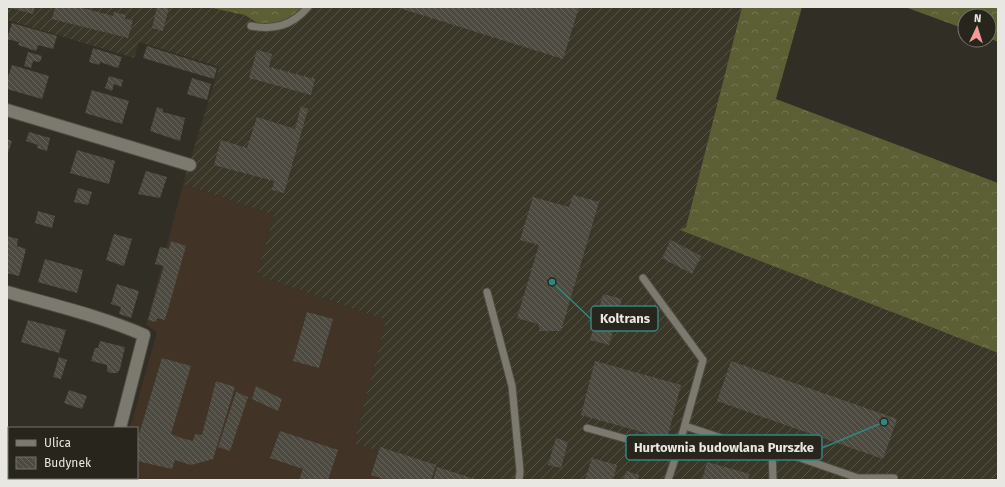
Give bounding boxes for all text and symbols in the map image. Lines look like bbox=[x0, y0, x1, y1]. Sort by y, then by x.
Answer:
north arrow bbox=[957, 8, 997, 48]
text: N bbox=[974, 12, 982, 25]
callout: Koltrans bbox=[591, 306, 658, 331]
text: Koltrans bbox=[600, 311, 651, 326]
legend bbox=[8, 427, 138, 479]
callout: Hurtownia budowlana Purszke bbox=[626, 435, 822, 460]
text: Ulica bbox=[44, 436, 71, 450]
text: Hurtownia budowlana Purszke bbox=[634, 440, 814, 455]
text: Budynek bbox=[44, 456, 92, 470]

